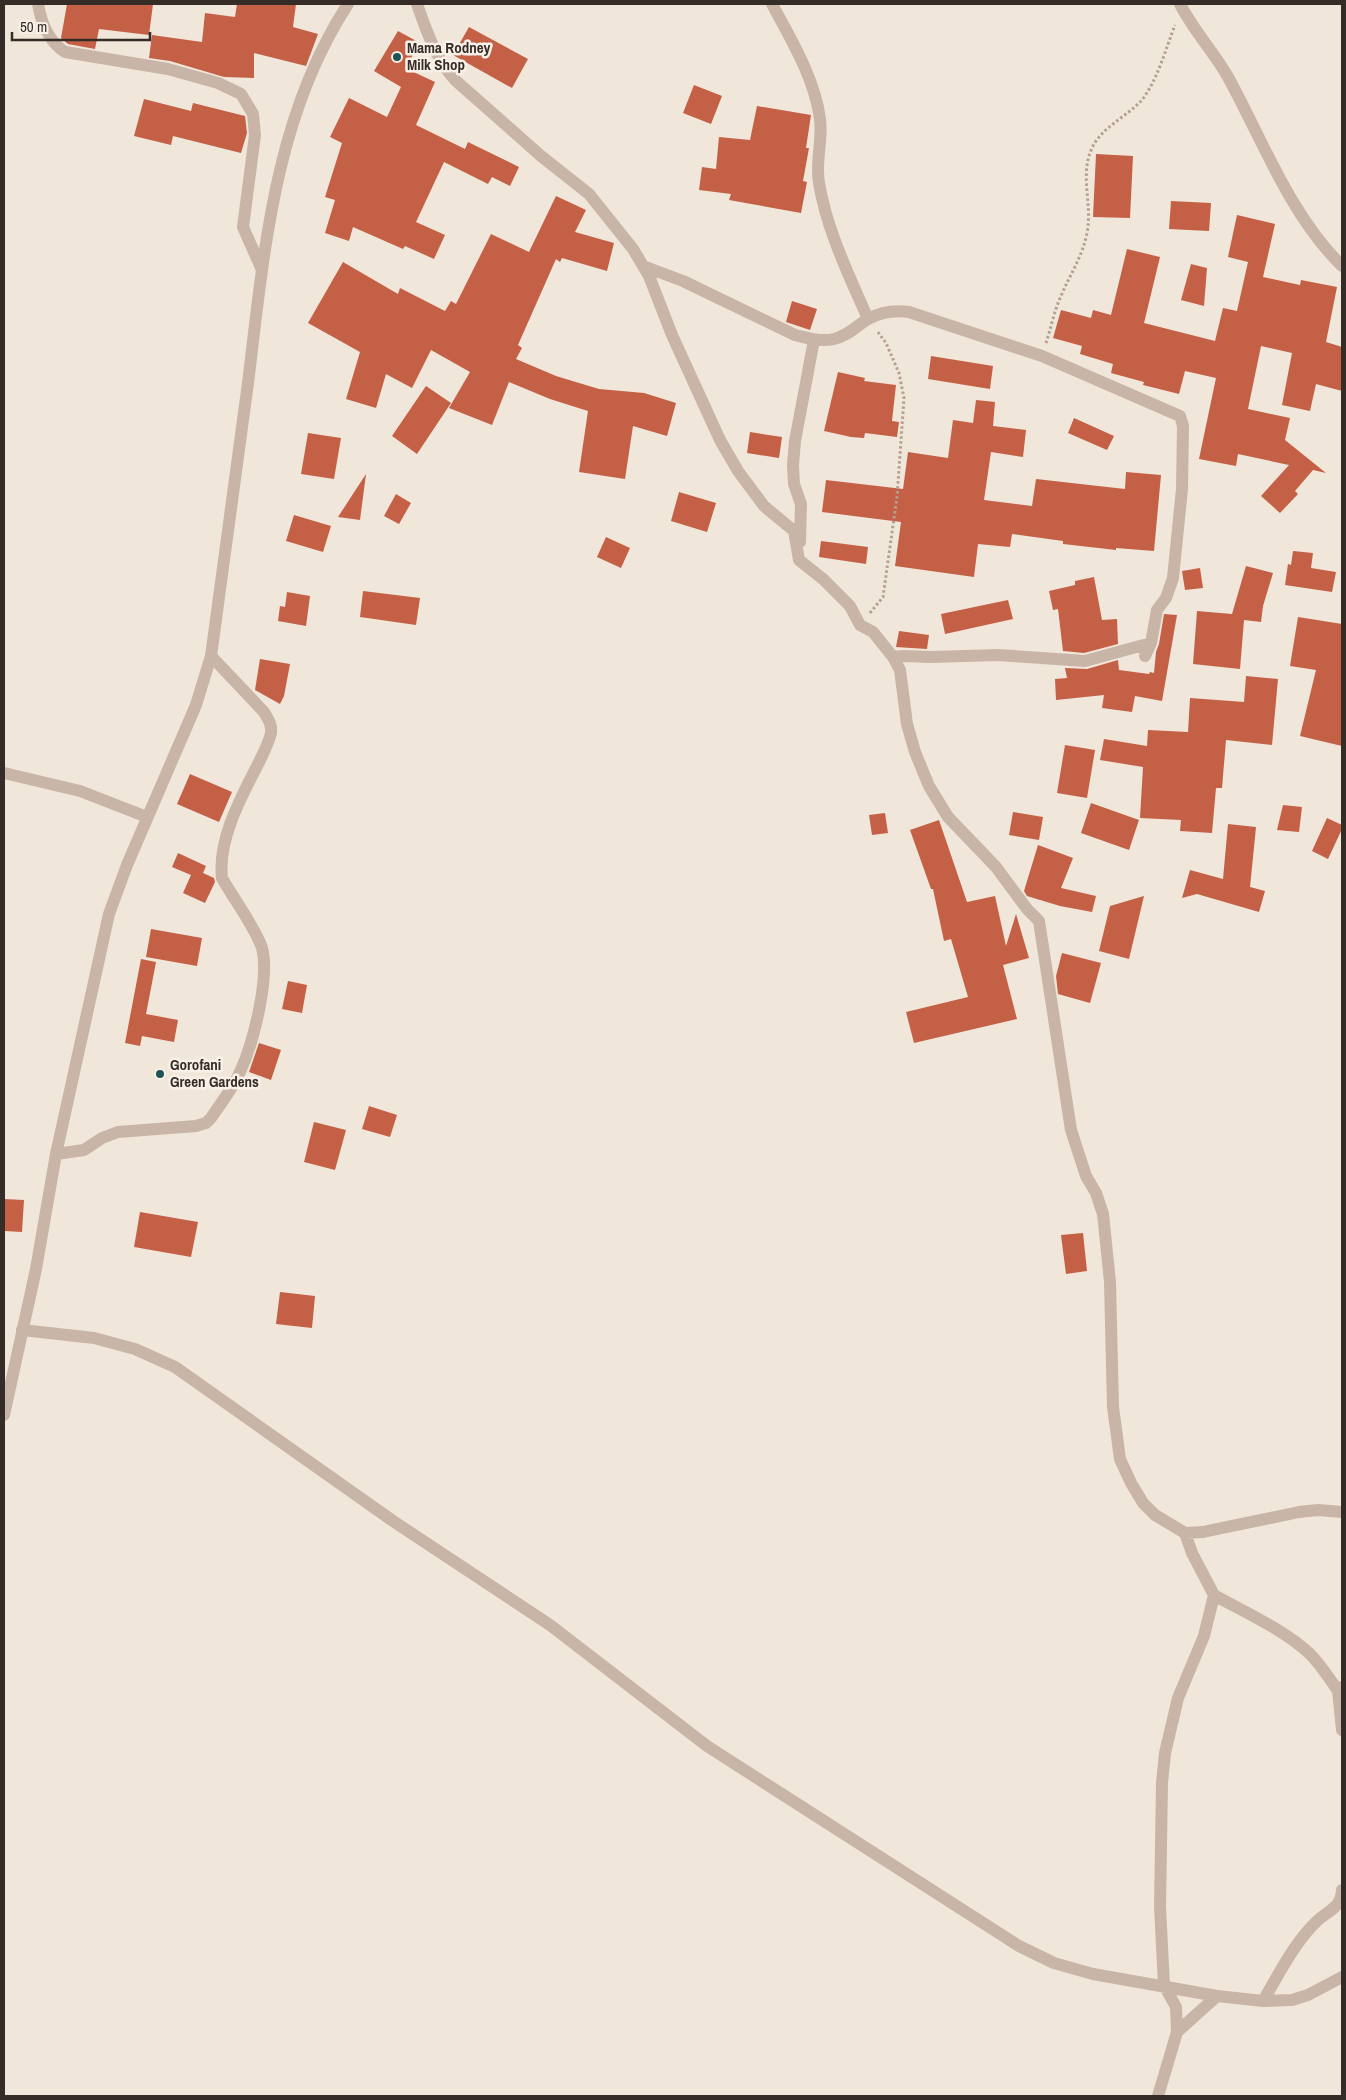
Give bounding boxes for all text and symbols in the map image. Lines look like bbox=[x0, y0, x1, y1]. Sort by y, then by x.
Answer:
scale bar bbox=[12, 10, 150, 42]
text: 50 m bbox=[20, 16, 47, 37]
place label: Mama Rodney Milk Shop bbox=[407, 37, 491, 75]
marker: Mama Rodney Milk Shop bbox=[391, 51, 403, 63]
place label: Gorofani Green Gardens bbox=[170, 1054, 259, 1092]
marker: Gorofani Green Gardens bbox=[154, 1068, 166, 1080]

